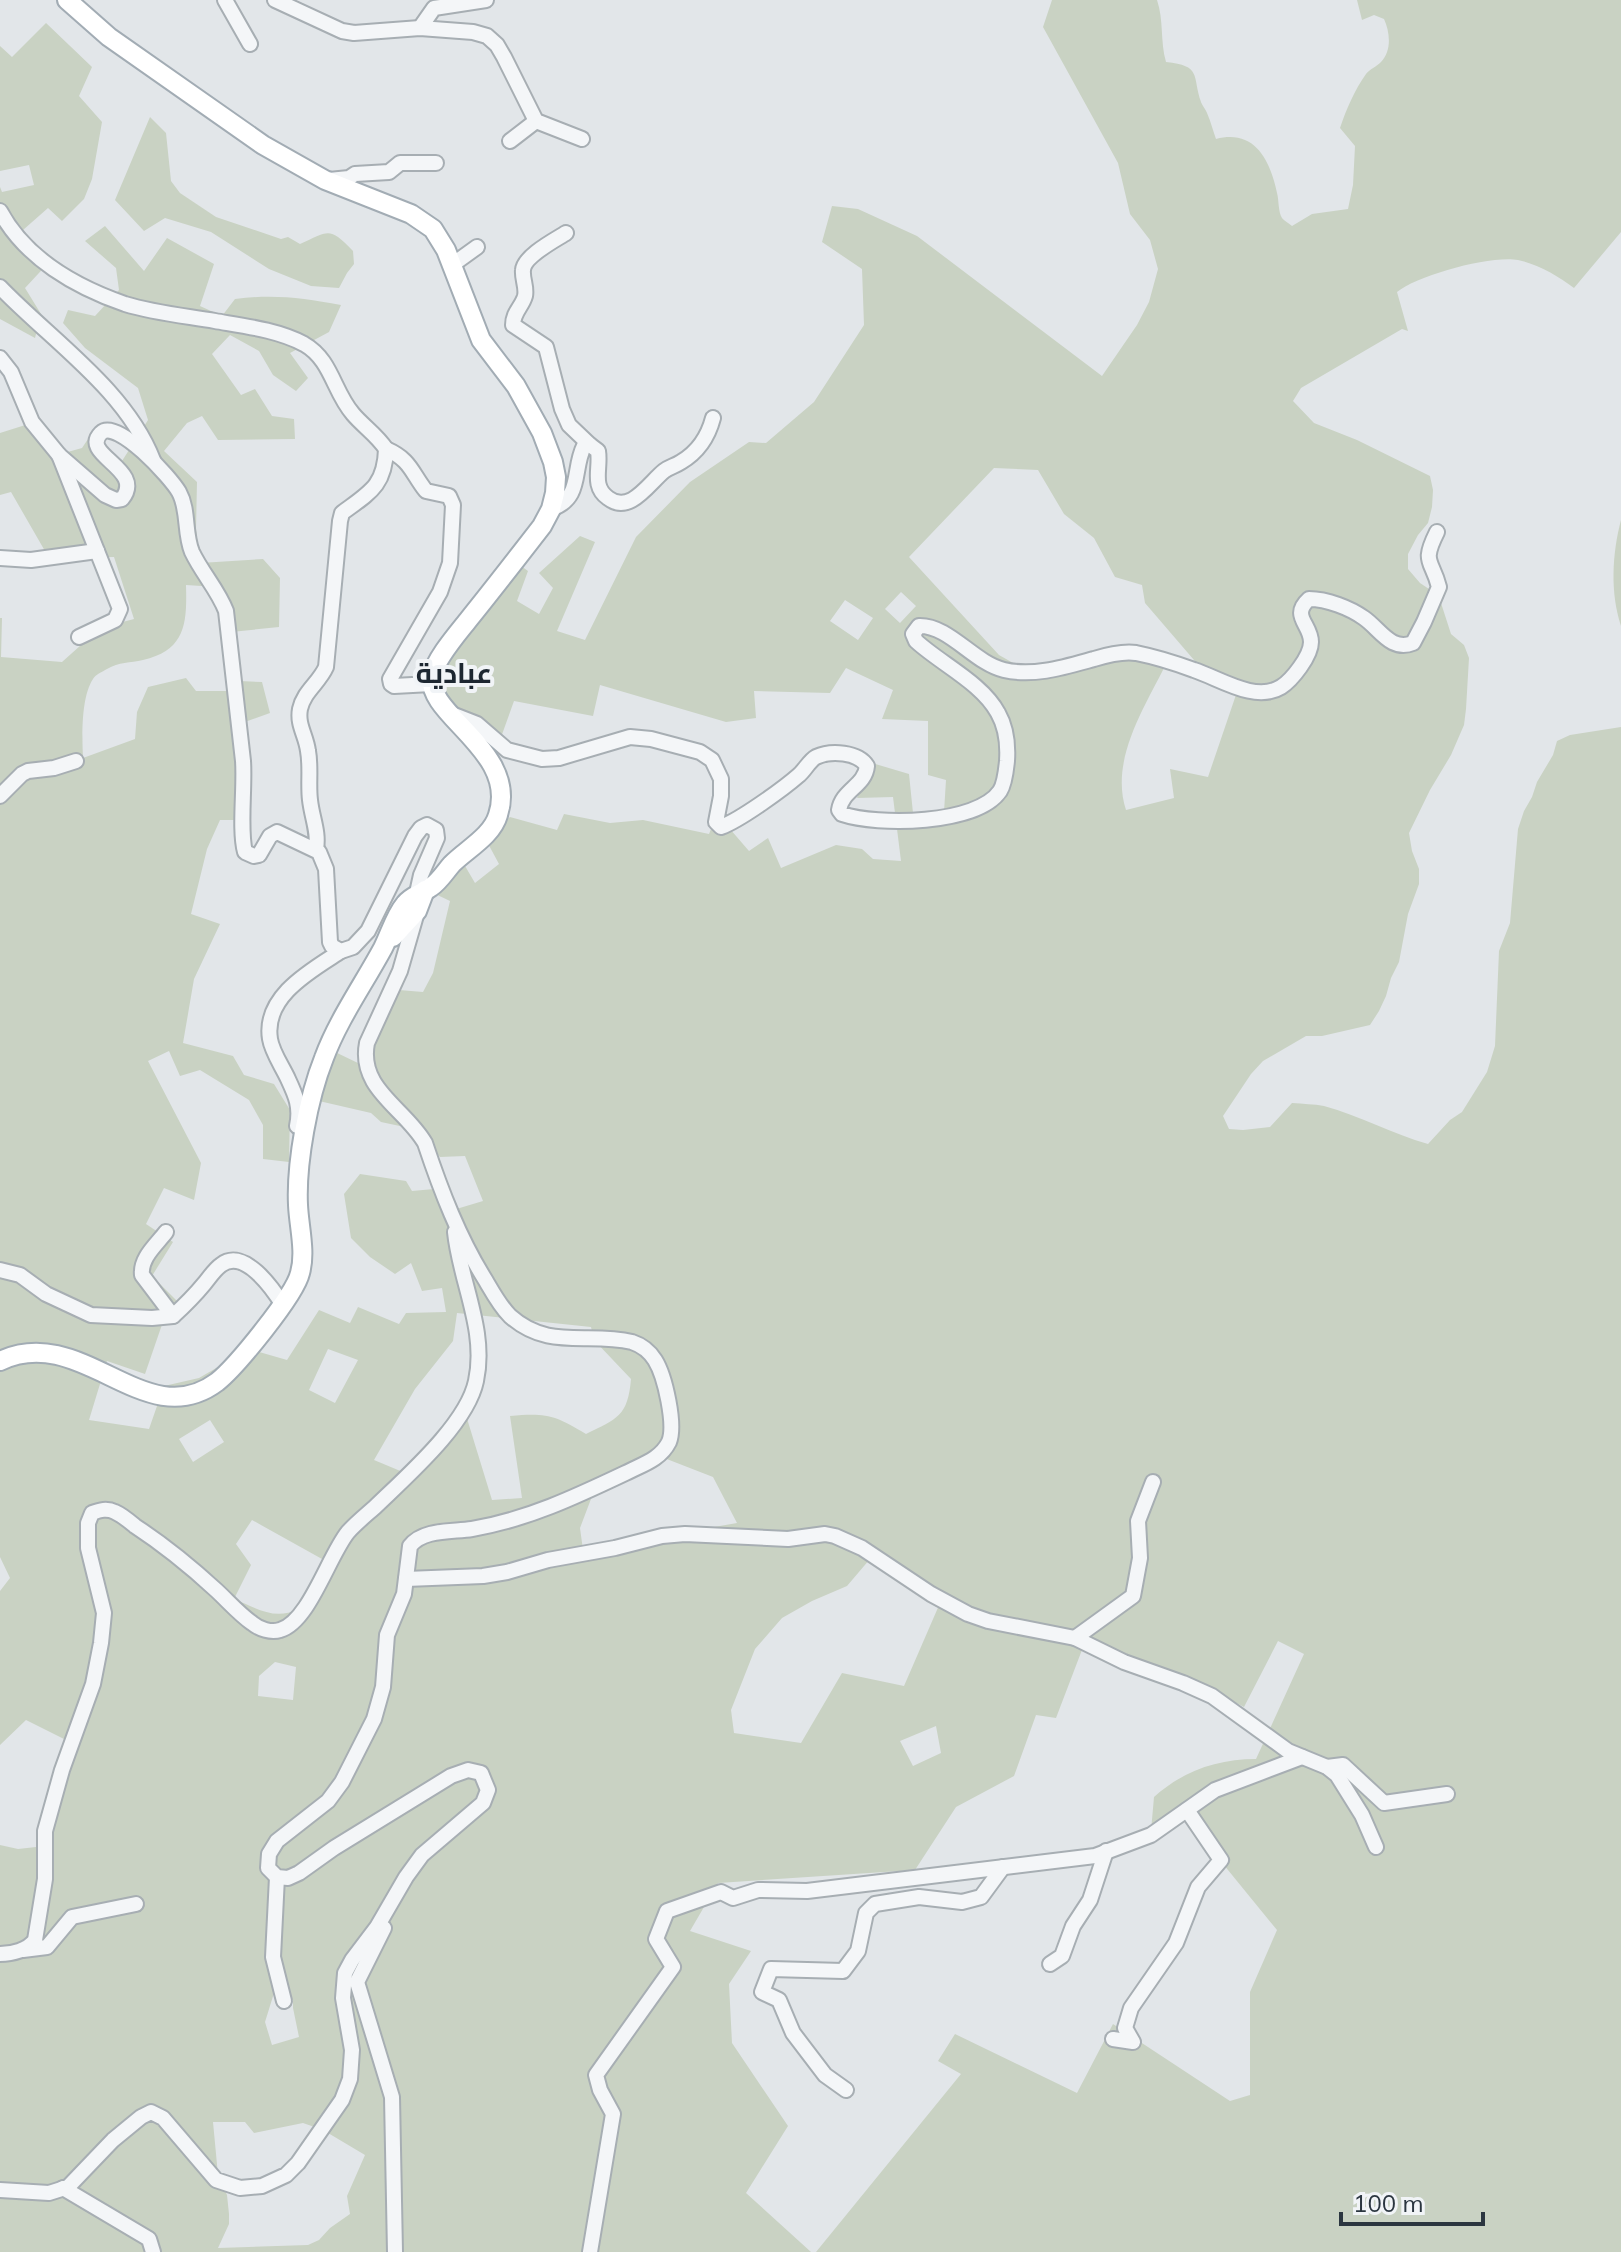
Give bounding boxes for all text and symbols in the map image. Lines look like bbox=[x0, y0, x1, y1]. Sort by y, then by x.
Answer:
district label: عبادية bbox=[416, 655, 492, 690]
scale bar bbox=[1341, 2176, 1483, 2226]
text: 100 m bbox=[1353, 2188, 1424, 2218]

